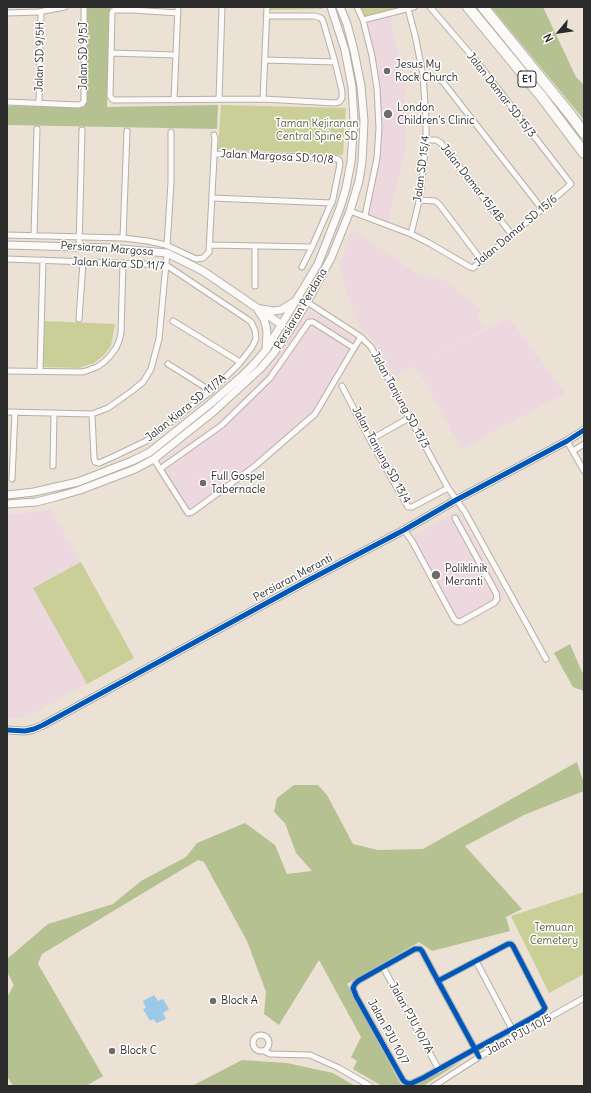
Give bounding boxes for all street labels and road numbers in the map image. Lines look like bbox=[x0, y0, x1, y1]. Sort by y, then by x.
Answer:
street label: Jalan SD 9/5H bbox=[33, 22, 47, 92]
street label: Jalan SD 9/5J bbox=[77, 22, 91, 90]
street label: Jalan Damar SD 15/3 bbox=[464, 50, 538, 140]
road number: E1 bbox=[518, 71, 536, 87]
street label: Jalan SD 15/4 bbox=[411, 135, 433, 203]
street label: Jalan Damar 15/4B bbox=[438, 142, 506, 224]
street label: Jalan Margosa SD 10/8 bbox=[220, 147, 334, 167]
street label: Jalan Damar SD 15/6 bbox=[472, 192, 560, 270]
street label: Persiaran Margosa bbox=[60, 239, 154, 259]
street label: Jalan Kiara SD 11/7 bbox=[71, 255, 165, 273]
street label: Persiaran Perdana bbox=[272, 266, 330, 352]
street label: Jalan Tanjung SD 13/3 bbox=[368, 349, 432, 451]
street label: Jalan Kiara SD 11/7A bbox=[143, 371, 229, 445]
street label: Jalan Tanjung SD 13/4 bbox=[349, 404, 413, 506]
street label: Persiaran Meranti bbox=[251, 552, 335, 604]
street label: Jalan PJU 10/7A bbox=[386, 980, 436, 1056]
street label: Jalan PJU 10/7 bbox=[365, 997, 411, 1067]
street label: Jalan PJU 10/5 bbox=[484, 1011, 554, 1059]

